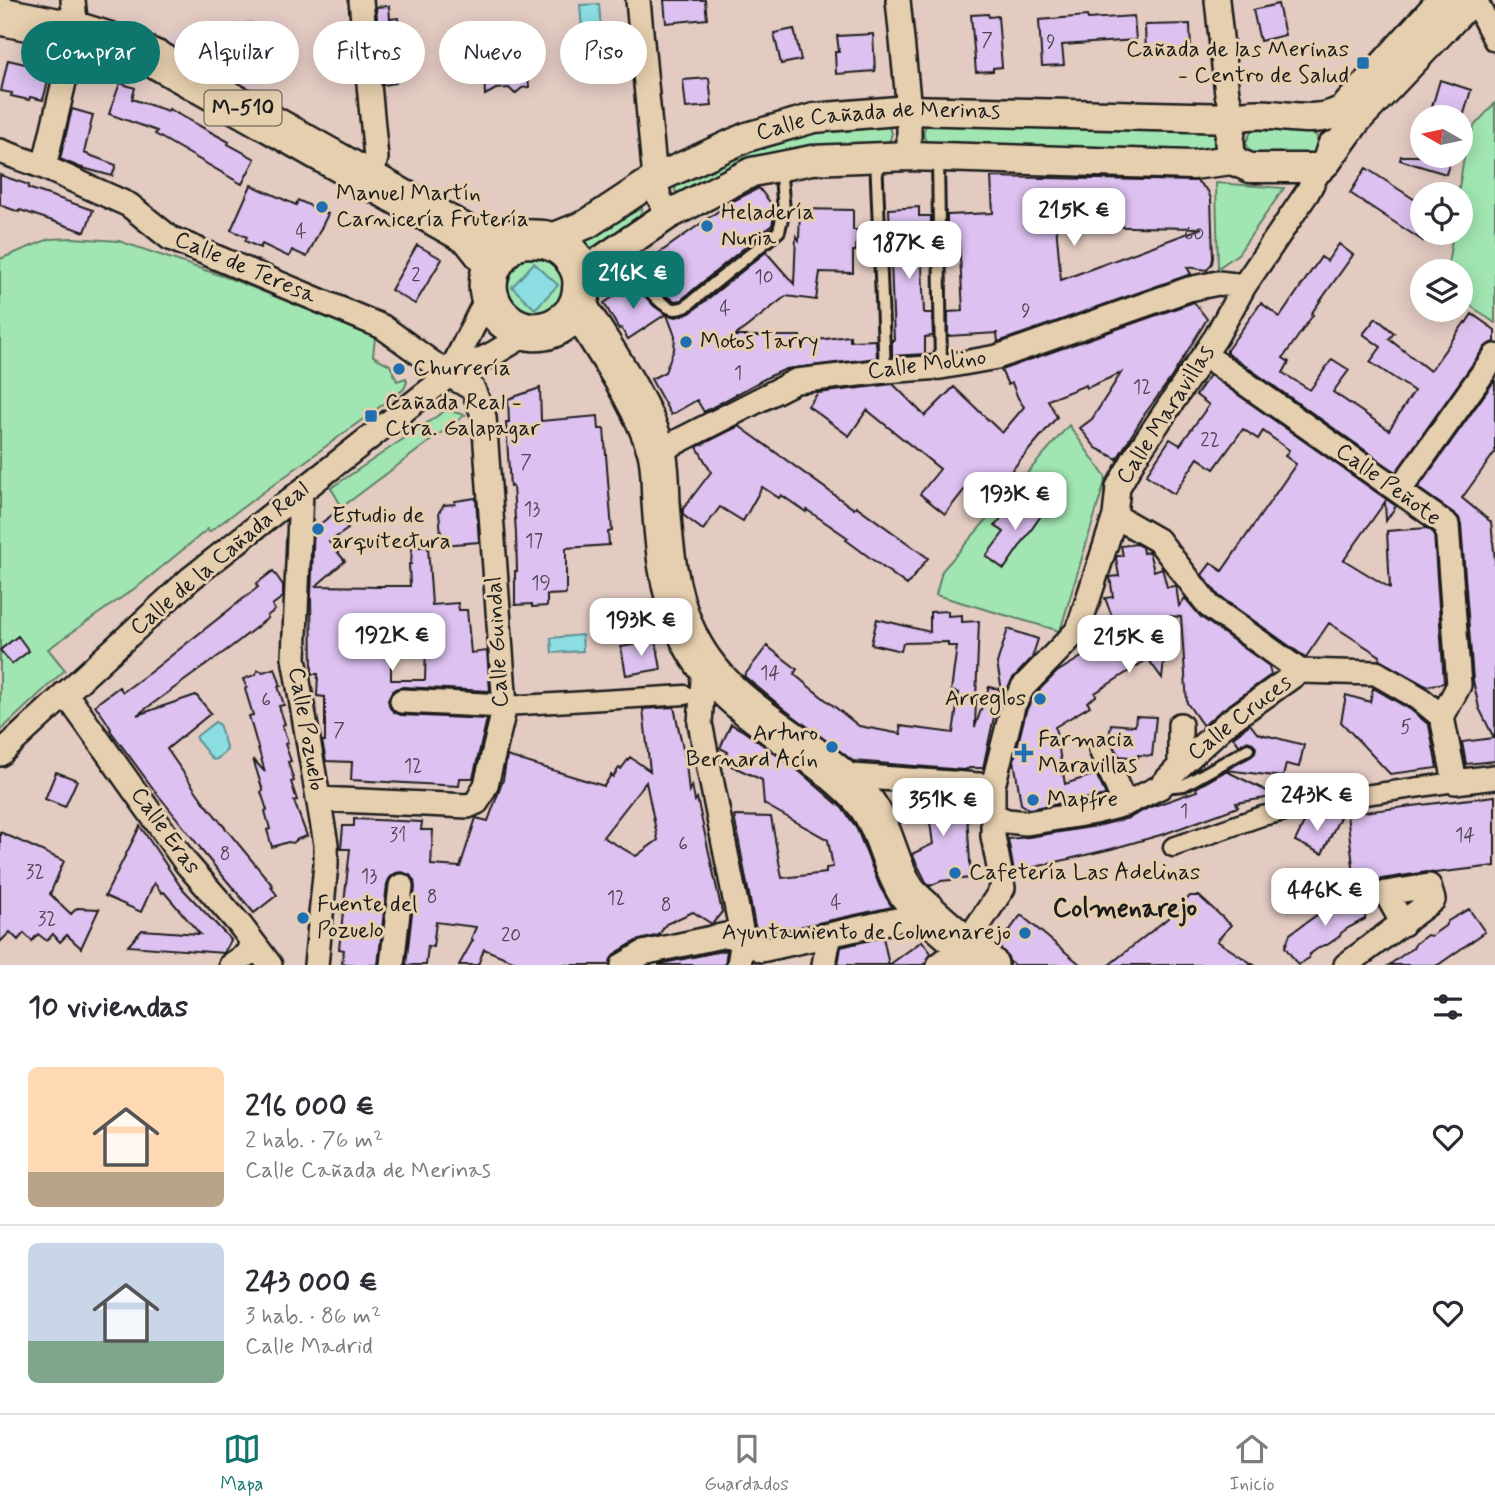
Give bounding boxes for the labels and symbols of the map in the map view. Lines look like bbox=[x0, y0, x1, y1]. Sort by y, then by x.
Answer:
house number: 7 bbox=[981, 28, 993, 53]
house number: 9 bbox=[1046, 30, 1056, 55]
place label: Cañada de las Merinas - Centro de Salud bbox=[1126, 35, 1349, 91]
marker: Cañada de las Merinas - Centro de Salud bbox=[1355, 55, 1371, 71]
road number: M-510 bbox=[204, 90, 282, 126]
street label: Calle Cañada de Merinas bbox=[753, 95, 1001, 149]
north arrow bbox=[1410, 105, 1474, 168]
place label: Manuel Martín Carnicería Frutería bbox=[336, 179, 529, 235]
pin: 215K € bbox=[1017, 188, 1131, 248]
place label: Heladería Nuria bbox=[721, 198, 814, 254]
marker: Manuel Martín Carnicería Frutería bbox=[314, 199, 330, 215]
marker: Heladería Nuria bbox=[699, 218, 715, 234]
house number: 4 bbox=[295, 220, 307, 245]
pin: 187K € bbox=[852, 222, 966, 281]
house number: 60 bbox=[1184, 222, 1204, 247]
street label: Calle de Teresa bbox=[170, 225, 320, 311]
pin: 216K € bbox=[576, 252, 690, 311]
house number: 2 bbox=[411, 263, 421, 288]
house number: 10 bbox=[754, 265, 774, 290]
house number: 4 bbox=[719, 297, 731, 322]
house number: 9 bbox=[1021, 299, 1031, 324]
place label: Motos Tarry bbox=[700, 327, 819, 357]
marker: Motos Tarry bbox=[678, 334, 694, 350]
street label: Calle Maravillas bbox=[1110, 340, 1222, 490]
street label: Calle Molino bbox=[866, 343, 988, 387]
place label: Churrería bbox=[413, 354, 511, 384]
marker: Churrería bbox=[391, 361, 407, 377]
house number: 1 bbox=[734, 361, 742, 386]
house number: 12 bbox=[1133, 375, 1151, 400]
place label: Cañada Real - Ctra. Galapagar bbox=[385, 388, 540, 444]
marker: Cañada Real - Ctra. Galapagar bbox=[363, 408, 379, 424]
house number: 22 bbox=[1200, 428, 1220, 453]
street label: Calle Peñote bbox=[1329, 437, 1447, 533]
house number: 7 bbox=[520, 450, 532, 475]
pin: 193K € bbox=[958, 472, 1072, 532]
street label: Calle de la Cañada Real bbox=[124, 475, 316, 643]
house number: 13 bbox=[524, 497, 540, 522]
place label: Estudio de arquitectura bbox=[332, 501, 451, 557]
marker: Estudio de arquitectura bbox=[310, 521, 326, 537]
house number: 17 bbox=[525, 529, 543, 554]
house number: 19 bbox=[531, 571, 551, 596]
street label: Calle Guindal bbox=[480, 576, 516, 708]
pin: 193K € bbox=[584, 598, 698, 658]
pin: 192K € bbox=[335, 614, 449, 673]
pin: 215K € bbox=[1072, 616, 1186, 675]
house number: 14 bbox=[760, 661, 780, 686]
street label: Calle Pozuelo bbox=[280, 665, 332, 793]
street label: Calle Cruces bbox=[1182, 668, 1298, 768]
place label: Arreglos bbox=[945, 684, 1026, 716]
house number: 6 bbox=[261, 688, 271, 713]
marker: Arreglos bbox=[1032, 691, 1048, 707]
house number: 5 bbox=[1400, 715, 1412, 740]
house number: 7 bbox=[333, 718, 345, 743]
place label: Arturo Bernard Acín bbox=[686, 719, 818, 775]
place label: Farmacia Maravillas bbox=[1038, 725, 1137, 781]
marker: Arturo Bernard Acín bbox=[824, 739, 840, 755]
marker: Farmacia Maravillas bbox=[1016, 745, 1032, 761]
house number: 12 bbox=[404, 754, 422, 779]
pin: 243K € bbox=[1260, 774, 1374, 833]
pin: 351K € bbox=[886, 778, 1000, 838]
street label: Calle Eras bbox=[123, 781, 207, 881]
place label: Mapfre bbox=[1047, 785, 1118, 815]
marker: Mapfre bbox=[1025, 792, 1041, 808]
house number: 1 bbox=[1180, 799, 1188, 824]
house number: 31 bbox=[390, 823, 406, 848]
house number: 14 bbox=[1455, 823, 1475, 848]
house number: 6 bbox=[678, 832, 688, 857]
house number: 8 bbox=[220, 842, 230, 867]
place label: Cafetería Las Adelinas bbox=[969, 858, 1200, 888]
house number: 32 bbox=[26, 860, 44, 885]
house number: 13 bbox=[361, 864, 377, 889]
marker: Cafetería Las Adelinas bbox=[947, 865, 963, 881]
pin: 446K € bbox=[1268, 869, 1382, 928]
house number: 8 bbox=[427, 885, 437, 910]
house number: 12 bbox=[607, 886, 625, 911]
place label: Fuente del Pozuelo bbox=[317, 890, 418, 946]
house number: 4 bbox=[830, 891, 842, 916]
district label: Colmenarejo bbox=[1053, 892, 1198, 927]
house number: 8 bbox=[661, 893, 671, 918]
house number: 32 bbox=[38, 907, 56, 932]
marker: Fuente del Pozuelo bbox=[295, 910, 311, 926]
place label: Ayuntamiento de Colmenarejo bbox=[722, 918, 1011, 948]
house number: 20 bbox=[501, 923, 521, 948]
marker: Ayuntamiento de Colmenarejo bbox=[1017, 925, 1033, 941]

